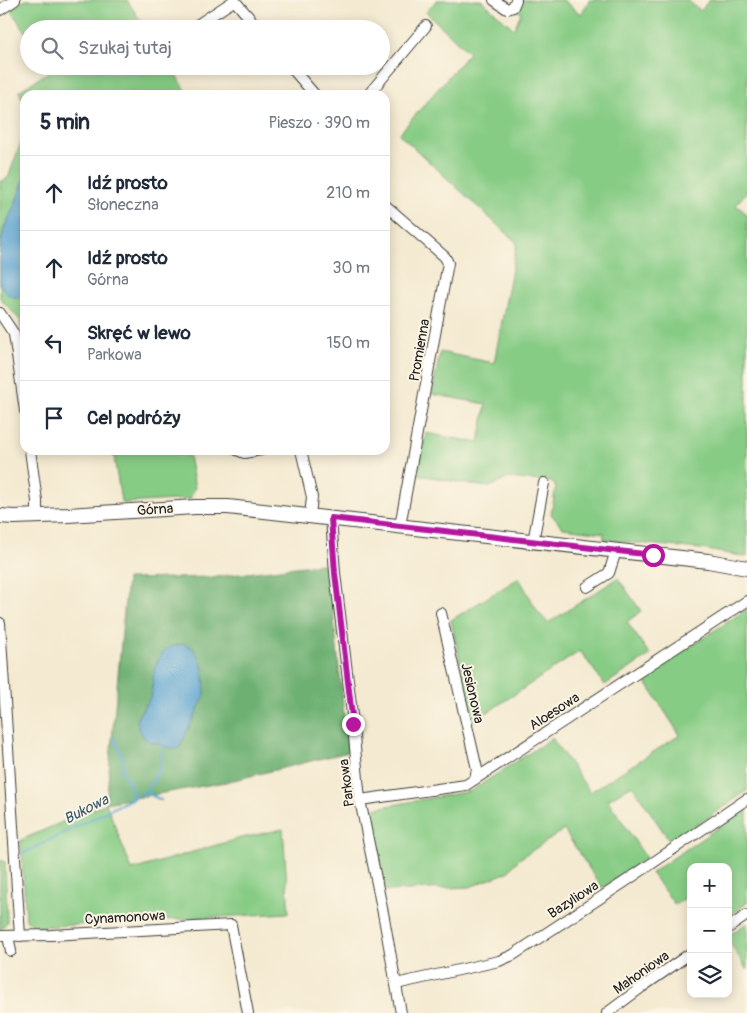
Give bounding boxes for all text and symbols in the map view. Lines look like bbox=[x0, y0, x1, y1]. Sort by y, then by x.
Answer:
search box bbox=[20, 20, 390, 75]
icon: search bbox=[38, 34, 66, 62]
text: Szukaj tutaj bbox=[78, 36, 172, 60]
text: 5 min bbox=[40, 109, 90, 136]
text: Pieszo · 390 m bbox=[268, 113, 370, 133]
text: Idź prosto bbox=[87, 171, 168, 195]
icon: ahead bbox=[40, 179, 68, 207]
text: 210 m bbox=[326, 183, 370, 203]
text: Słoneczna bbox=[87, 195, 159, 215]
text: Idź prosto bbox=[87, 246, 168, 270]
icon: ahead bbox=[40, 254, 68, 282]
text: 30 m bbox=[332, 258, 370, 278]
text: Górna bbox=[87, 270, 129, 290]
street label: Promienna bbox=[406, 318, 433, 383]
text: Skręć w lewo bbox=[87, 321, 191, 345]
icon: left bbox=[40, 329, 68, 357]
text: 150 m bbox=[326, 333, 370, 353]
text: Parkowa bbox=[87, 345, 142, 365]
icon: arrive bbox=[40, 404, 68, 432]
text: Cel podróży bbox=[87, 406, 180, 430]
street label: Górna bbox=[136, 500, 174, 519]
route start bbox=[642, 544, 665, 567]
street label: Jesionowa bbox=[457, 661, 488, 725]
street label: Aloesowa bbox=[526, 689, 583, 734]
route end bbox=[342, 713, 365, 736]
street label: Parkowa bbox=[335, 758, 358, 808]
water label: Bukowa bbox=[61, 790, 113, 829]
map controls bbox=[687, 863, 732, 998]
button: + bbox=[687, 863, 732, 908]
street label: Bazyliowa bbox=[545, 877, 602, 922]
street label: Cynamonowa bbox=[84, 907, 166, 928]
button: − bbox=[687, 908, 732, 953]
street label: Mahoniowa bbox=[610, 947, 672, 998]
button: layers bbox=[687, 953, 732, 998]

